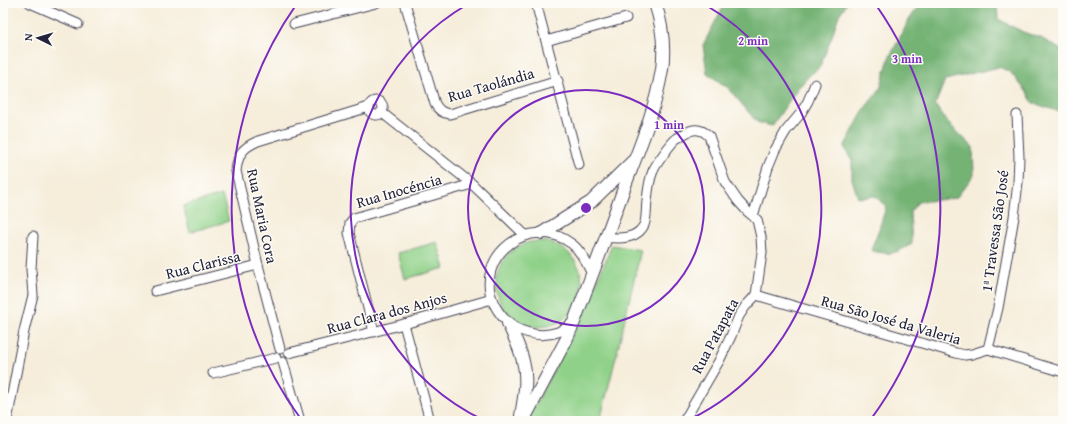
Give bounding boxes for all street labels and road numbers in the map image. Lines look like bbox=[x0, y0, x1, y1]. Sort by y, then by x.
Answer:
street label: Rua Taolándia bbox=[445, 62, 536, 107]
street label: Rua Maria Cora bbox=[242, 167, 283, 265]
street label: Rua Inocéncia bbox=[354, 168, 444, 213]
street label: 1ª Travessa São José bbox=[976, 169, 1013, 293]
street label: Rua Clarissa bbox=[163, 245, 242, 284]
street label: Rua Clara dos Anjos bbox=[325, 286, 449, 339]
street label: Rua São José da Valeria bbox=[819, 290, 963, 350]
street label: Rua Patapata bbox=[686, 295, 743, 377]

